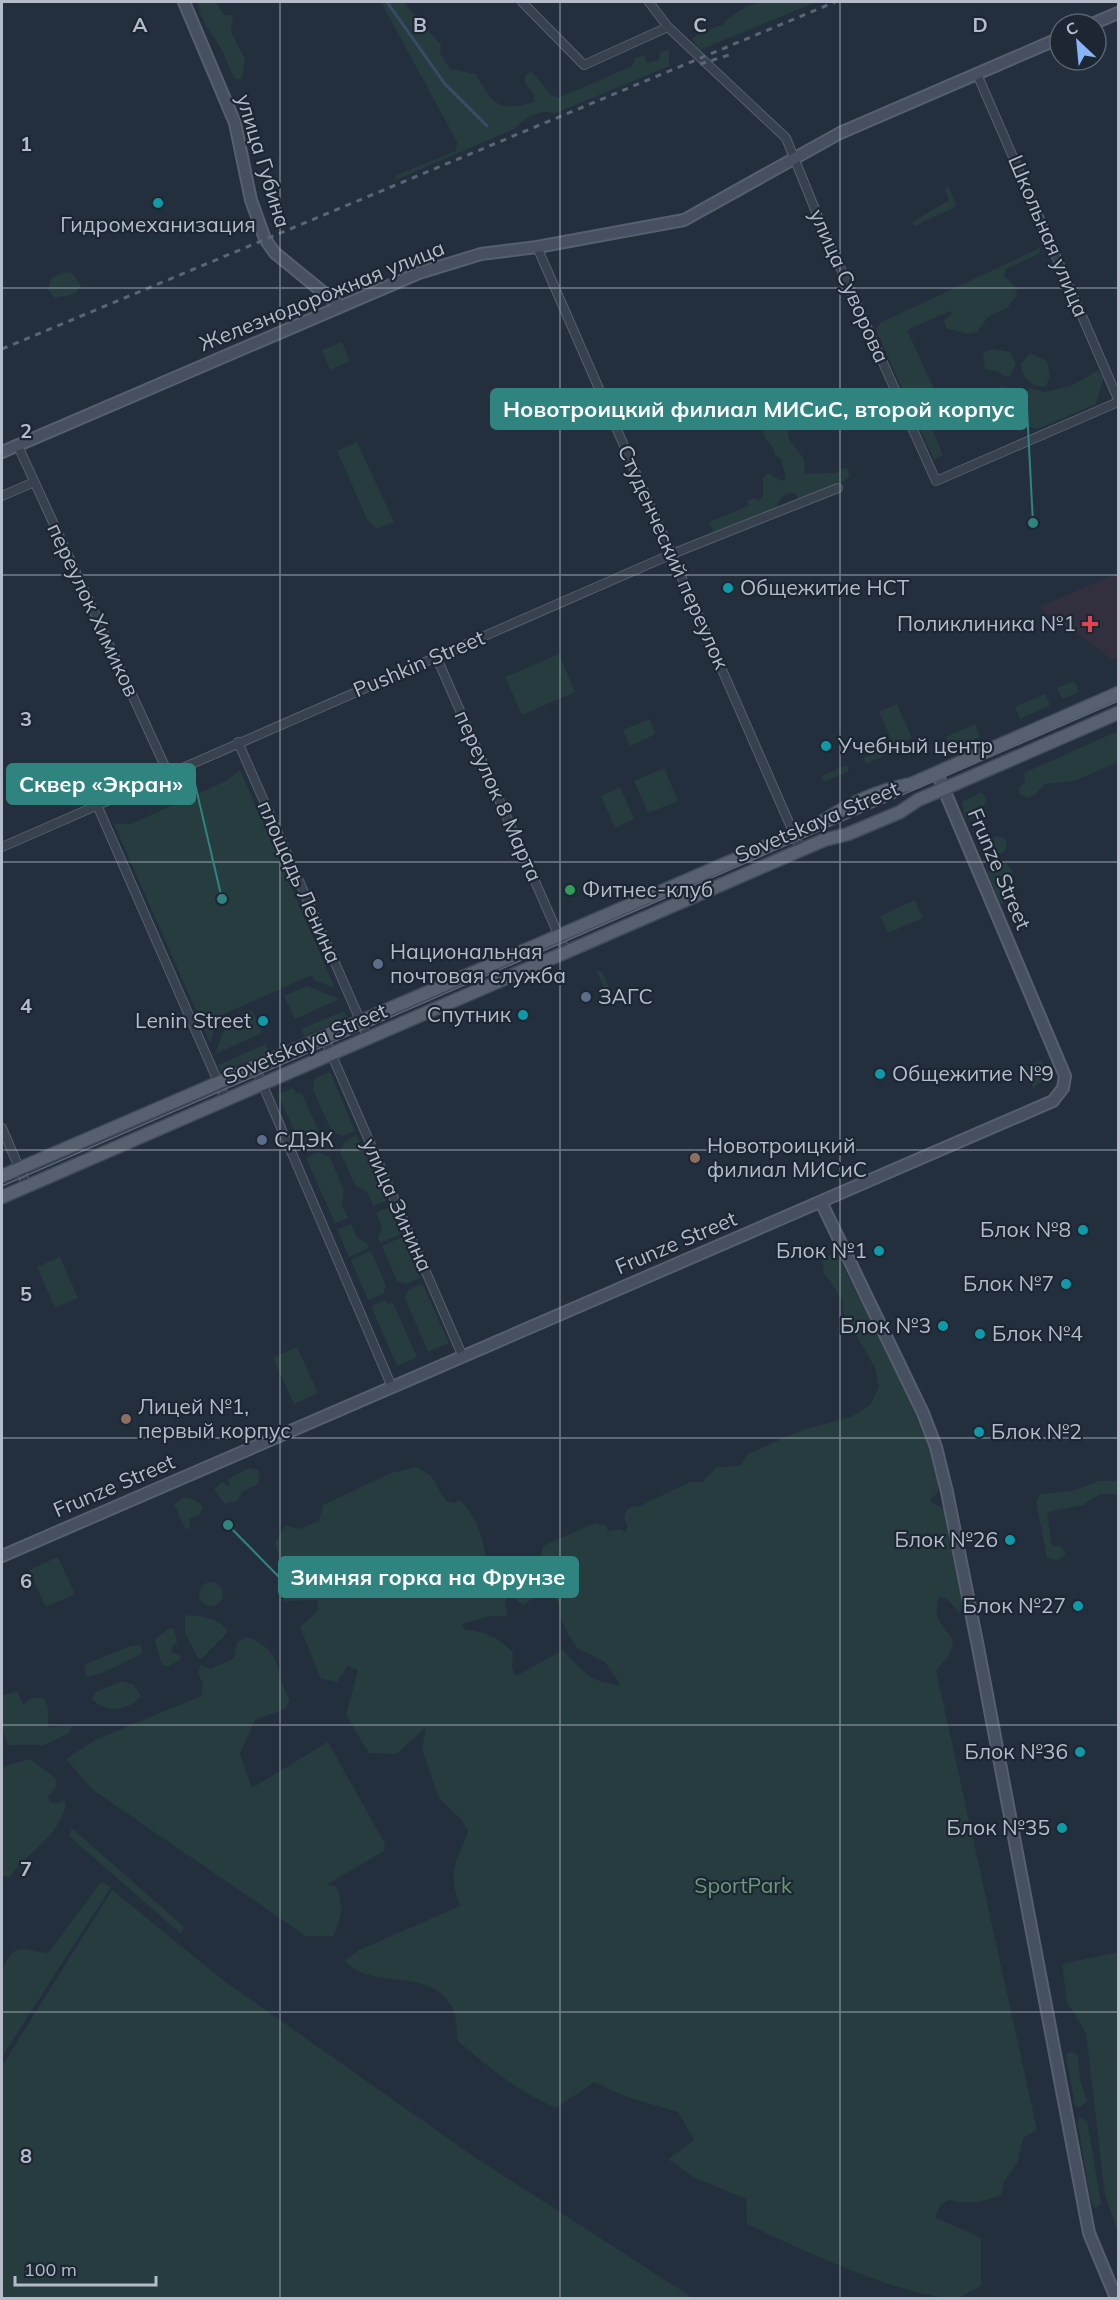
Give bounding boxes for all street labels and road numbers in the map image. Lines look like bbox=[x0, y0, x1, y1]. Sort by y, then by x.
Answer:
street label: улица Губина bbox=[231, 91, 297, 230]
street label: Школьная улица bbox=[1003, 151, 1095, 321]
street label: улица Суворова bbox=[804, 205, 895, 366]
street label: Железнодорожная улица bbox=[195, 234, 448, 356]
street label: Студенческий переулок bbox=[613, 440, 735, 673]
street label: переулок Химиков bbox=[42, 519, 146, 700]
street label: Pushkin Street bbox=[349, 624, 488, 702]
street label: переулок 8 Марта bbox=[450, 706, 548, 885]
street label: Sovetskaya Street bbox=[731, 775, 902, 867]
street label: площадь Ленина bbox=[252, 796, 347, 967]
street label: Frunze Street bbox=[963, 804, 1037, 933]
street label: Sovetskaya Street bbox=[219, 997, 390, 1089]
street label: улица Зинина bbox=[357, 1134, 439, 1275]
street label: Frunze Street bbox=[611, 1205, 740, 1279]
street label: Frunze Street bbox=[49, 1448, 178, 1522]

